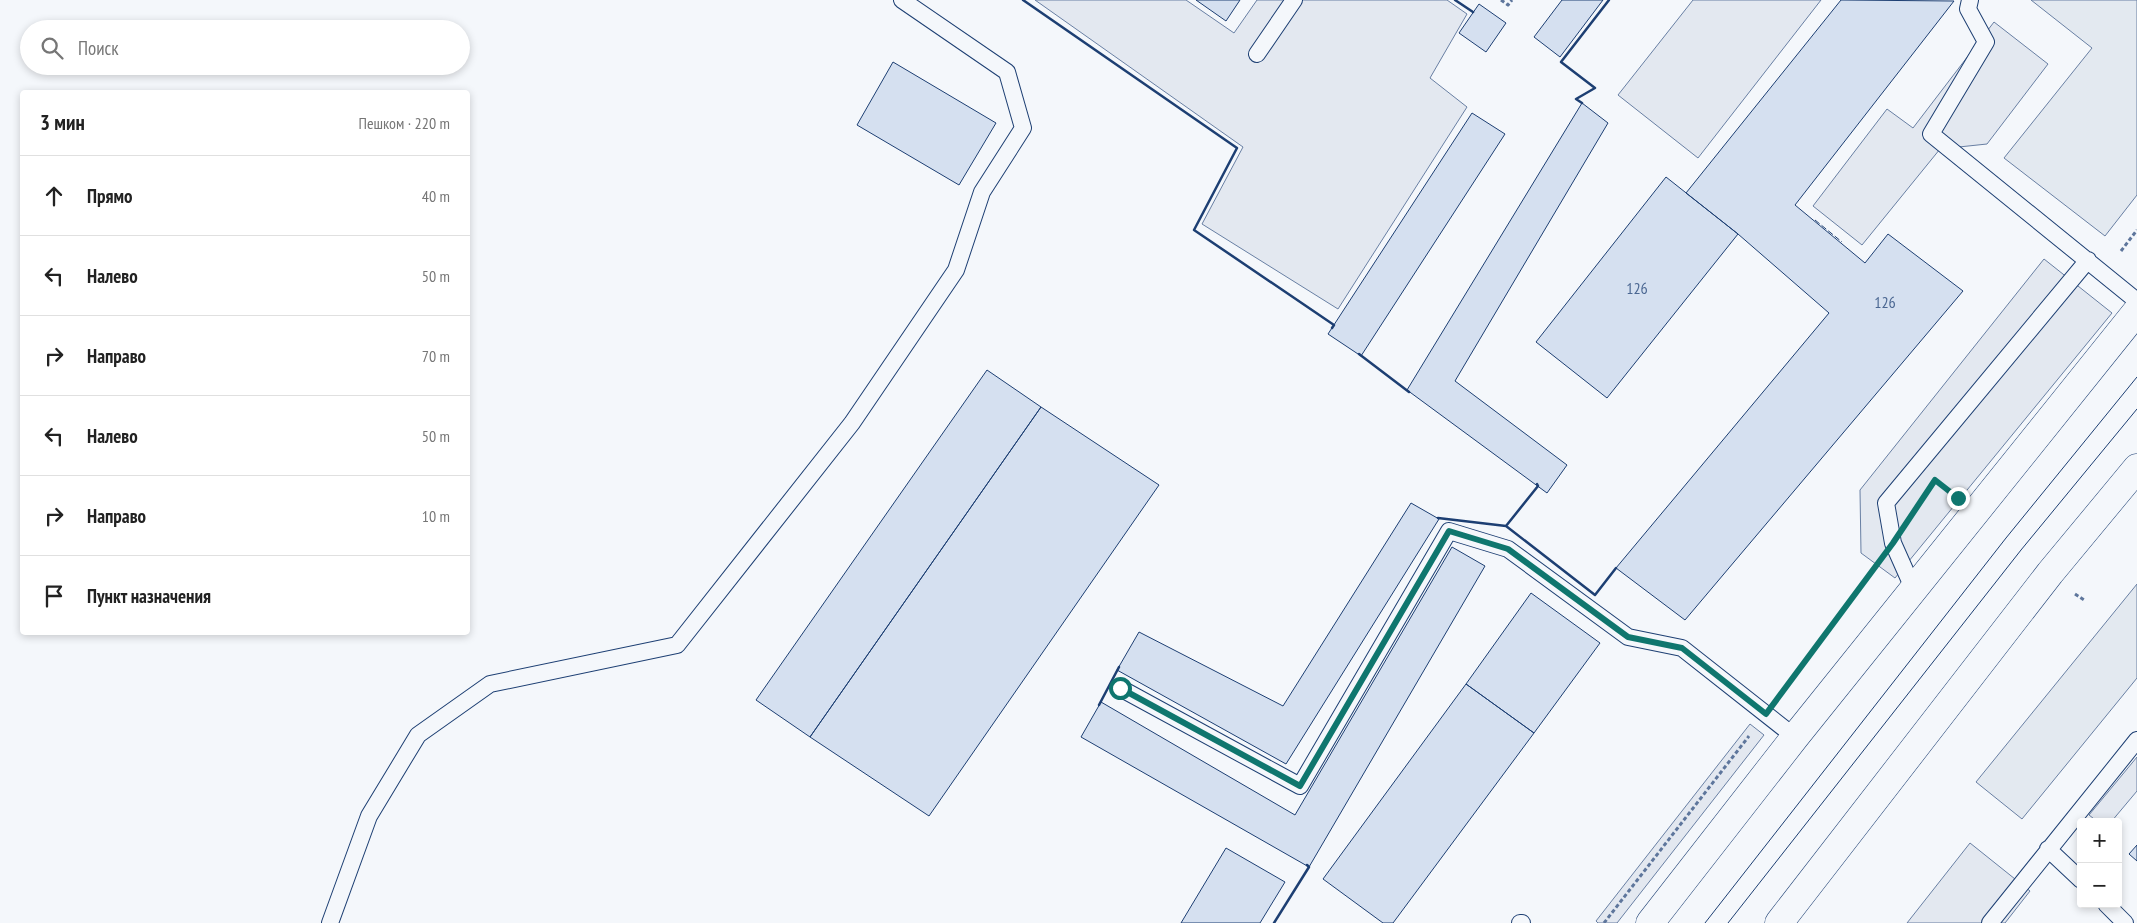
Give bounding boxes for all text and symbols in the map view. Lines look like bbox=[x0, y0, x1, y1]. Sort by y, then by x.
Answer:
search box bbox=[20, 20, 470, 75]
icon: search bbox=[38, 34, 66, 62]
text: Поиск bbox=[78, 36, 119, 60]
text: 3 мин bbox=[40, 109, 85, 136]
text: Пешком · 220 m bbox=[359, 113, 450, 133]
icon: ahead bbox=[40, 182, 68, 210]
text: Прямо bbox=[87, 184, 132, 208]
text: 40 m bbox=[422, 186, 450, 206]
icon: left bbox=[40, 262, 68, 290]
text: Налево bbox=[87, 264, 138, 288]
text: 50 m bbox=[422, 266, 450, 286]
house number: 126 bbox=[1626, 278, 1648, 298]
house number: 126 bbox=[1874, 292, 1896, 312]
icon: right bbox=[40, 342, 68, 370]
text: Направо bbox=[87, 344, 146, 368]
text: 70 m bbox=[422, 346, 450, 366]
icon: left bbox=[40, 422, 68, 450]
text: Налево bbox=[87, 424, 138, 448]
text: 50 m bbox=[422, 426, 450, 446]
route end bbox=[1947, 487, 1970, 510]
icon: right bbox=[40, 502, 68, 530]
text: Направо bbox=[87, 504, 146, 528]
text: 10 m bbox=[422, 506, 450, 526]
icon: arrive bbox=[40, 582, 68, 610]
text: Пункт назначения bbox=[87, 584, 211, 608]
route start bbox=[1109, 677, 1132, 700]
map controls bbox=[2077, 818, 2122, 908]
button: + bbox=[2077, 818, 2122, 863]
button: − bbox=[2077, 863, 2122, 908]

